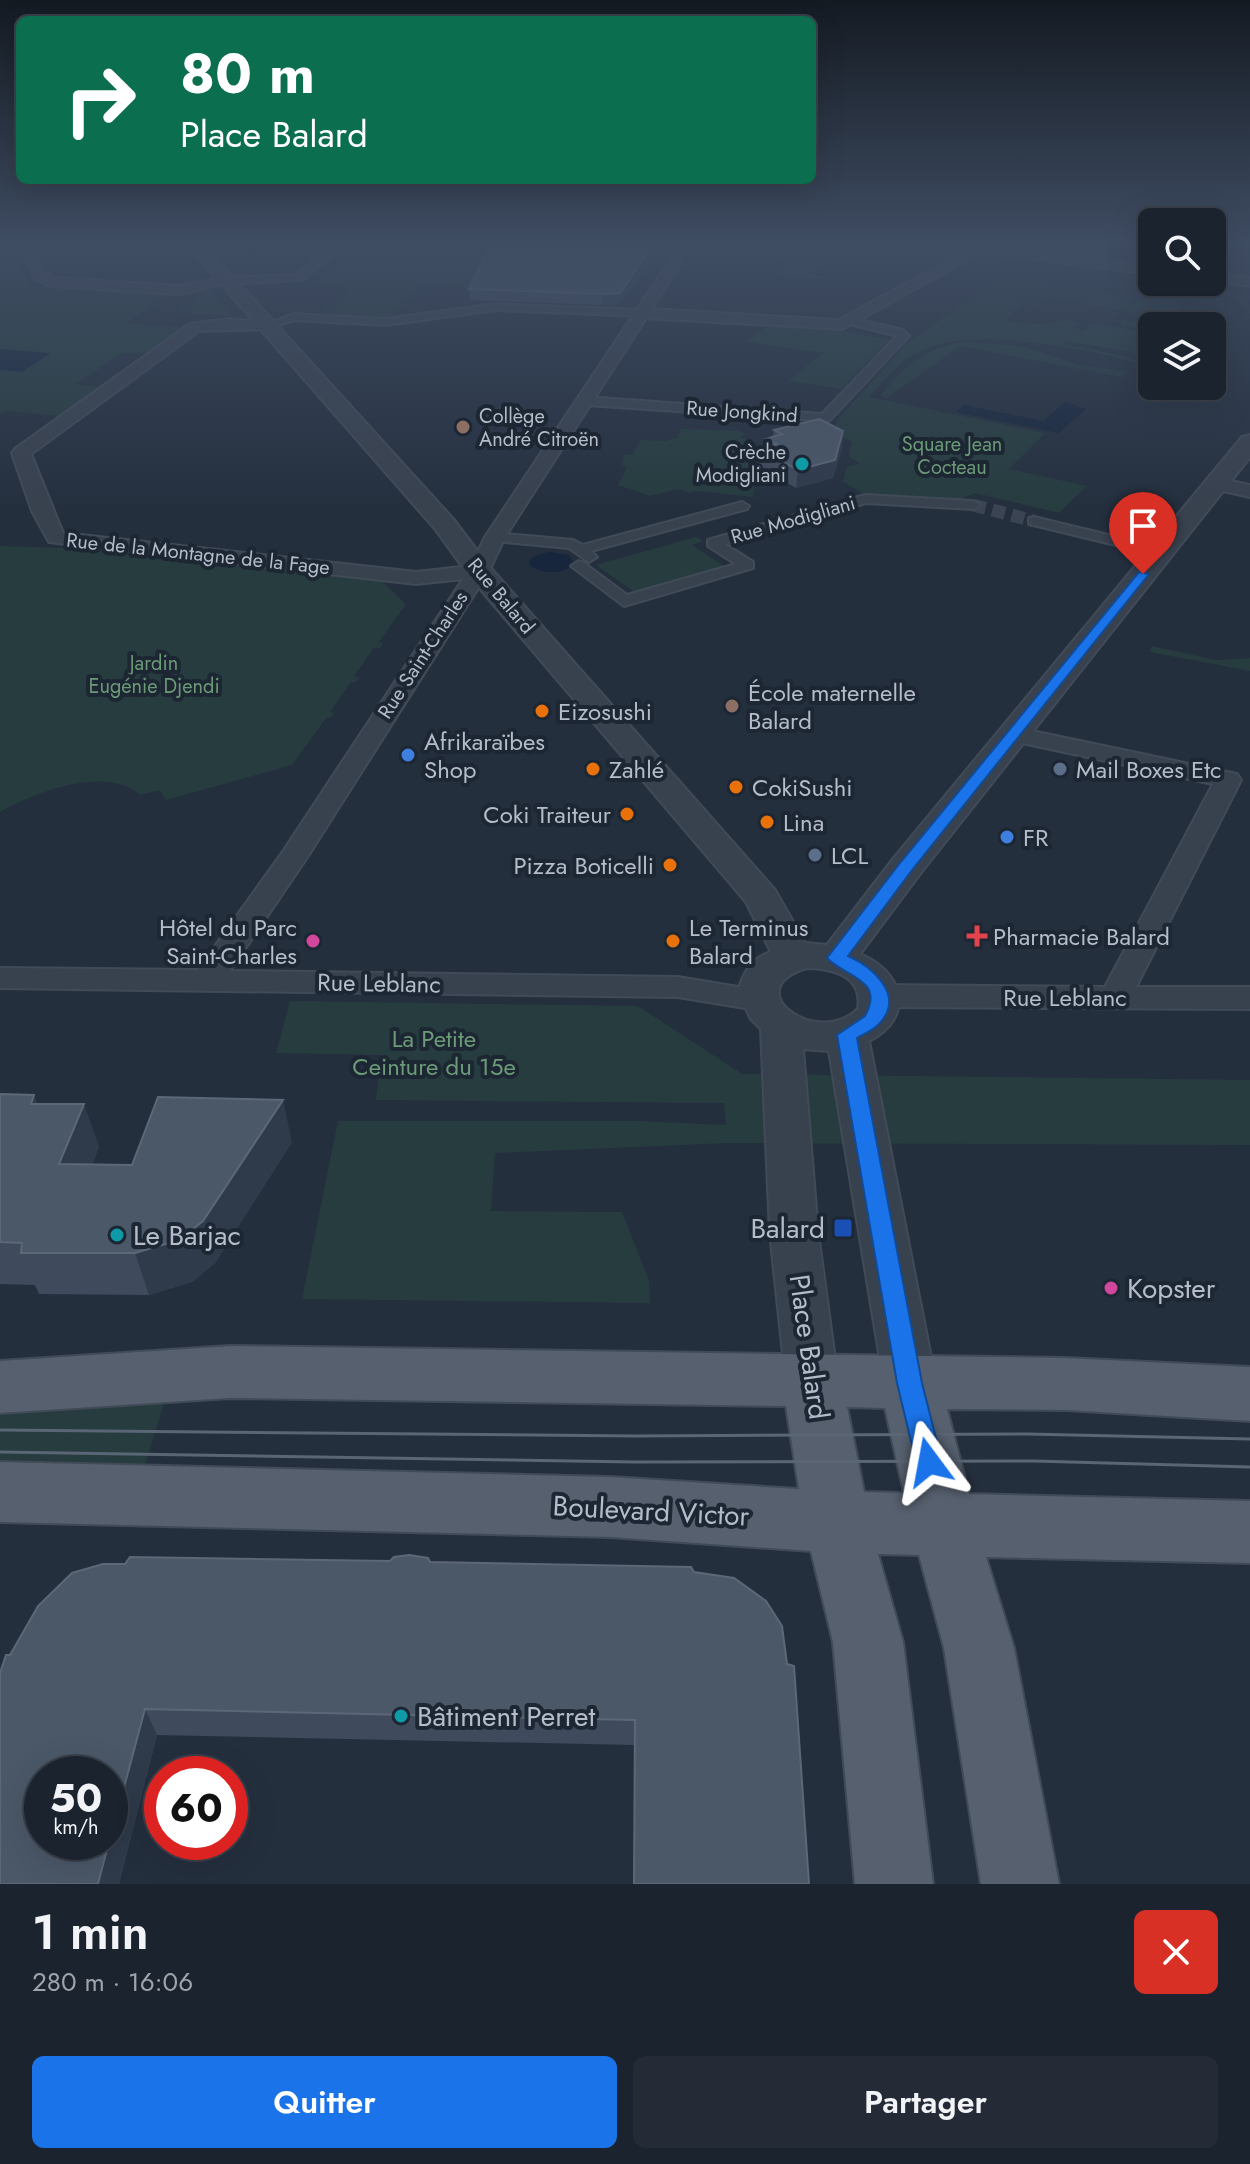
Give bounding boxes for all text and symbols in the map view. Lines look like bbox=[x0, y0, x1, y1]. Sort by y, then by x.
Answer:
text: 80 m bbox=[180, 33, 315, 114]
icon: right bbox=[48, 48, 152, 152]
text: Place Balard bbox=[180, 108, 368, 160]
map controls bbox=[1138, 208, 1226, 400]
button: search bbox=[1138, 208, 1226, 296]
button: layers bbox=[1138, 312, 1226, 400]
street label: Rue Jongkind bbox=[685, 394, 799, 430]
place label: Collège André Citroën bbox=[479, 402, 599, 454]
marker: Collège André Citroën bbox=[454, 418, 472, 436]
park label: Square Jean Cocteau bbox=[902, 430, 1002, 482]
place label: Crèche Modigliani bbox=[696, 438, 786, 490]
marker: Crèche Modigliani bbox=[793, 455, 811, 473]
street label: Rue Modigliani bbox=[727, 488, 859, 552]
pin bbox=[1109, 492, 1177, 574]
icon: arrive bbox=[1121, 504, 1165, 548]
street label: Rue de la Montagne de la Fage bbox=[65, 526, 331, 582]
street label: Rue Balard bbox=[461, 552, 541, 640]
street label: Rue Saint-Charles bbox=[371, 585, 475, 725]
park label: Jardin Eugénie Djendi bbox=[88, 649, 220, 701]
place label: École maternelle Balard bbox=[748, 675, 916, 738]
place label: Eizosushi bbox=[558, 694, 652, 729]
marker: École maternelle Balard bbox=[723, 697, 741, 715]
marker: Eizosushi bbox=[533, 702, 551, 720]
place label: Afrikaraïbes Shop bbox=[424, 724, 545, 787]
marker: Afrikaraïbes Shop bbox=[399, 746, 417, 764]
place label: Zahlé bbox=[609, 752, 664, 787]
place label: Mail Boxes Etc bbox=[1076, 752, 1221, 787]
marker: Zahlé bbox=[584, 760, 602, 778]
marker: Mail Boxes Etc bbox=[1051, 760, 1069, 778]
place label: CokiSushi bbox=[752, 770, 853, 805]
marker: CokiSushi bbox=[727, 778, 745, 796]
place label: Coki Traiteur bbox=[483, 797, 612, 832]
marker: Coki Traiteur bbox=[618, 805, 636, 823]
place label: Lina bbox=[783, 805, 824, 840]
marker: Lina bbox=[758, 813, 776, 831]
place label: FR bbox=[1023, 820, 1049, 855]
marker: FR bbox=[998, 828, 1016, 846]
place label: LCL bbox=[831, 838, 869, 873]
marker: LCL bbox=[806, 846, 824, 864]
place label: Pizza Boticelli bbox=[513, 848, 654, 883]
marker: Pizza Boticelli bbox=[661, 856, 679, 874]
place label: Hôtel du Parc Saint-Charles bbox=[159, 910, 297, 973]
place label: Le Terminus Balard bbox=[689, 910, 809, 973]
place label: Pharmacie Balard bbox=[993, 919, 1170, 954]
marker: Pharmacie Balard bbox=[968, 927, 986, 945]
marker: Hôtel du Parc Saint-Charles bbox=[304, 932, 322, 950]
marker: Le Terminus Balard bbox=[664, 932, 682, 950]
street label: Rue Leblanc bbox=[317, 964, 441, 1002]
street label: Rue Leblanc bbox=[1003, 980, 1127, 1015]
park label: La Petite Ceinture du 15e bbox=[352, 1021, 516, 1084]
place label: Balard bbox=[750, 1208, 825, 1249]
place label: Le Barjac bbox=[133, 1215, 241, 1256]
marker: Balard bbox=[832, 1217, 854, 1239]
marker: Le Barjac bbox=[108, 1226, 126, 1244]
place label: Kopster bbox=[1127, 1268, 1216, 1309]
street label: Place Balard bbox=[779, 1272, 839, 1422]
marker: Kopster bbox=[1102, 1279, 1120, 1297]
position arrow bbox=[887, 1420, 971, 1504]
street label: Boulevard Victor bbox=[552, 1485, 751, 1537]
place label: Bâtiment Perret bbox=[417, 1696, 595, 1737]
marker: Bâtiment Perret bbox=[392, 1707, 410, 1725]
speed limit sign: 60 bbox=[144, 1756, 248, 1860]
text: 50 bbox=[50, 1769, 102, 1827]
text: km/h bbox=[53, 1813, 99, 1842]
text: 1 min bbox=[32, 1898, 149, 1967]
button: close bbox=[1134, 1910, 1218, 1994]
text: 280 m · 16:06 bbox=[32, 1963, 193, 2001]
button: Quitter bbox=[32, 2056, 617, 2148]
button: Partager bbox=[633, 2056, 1218, 2148]

